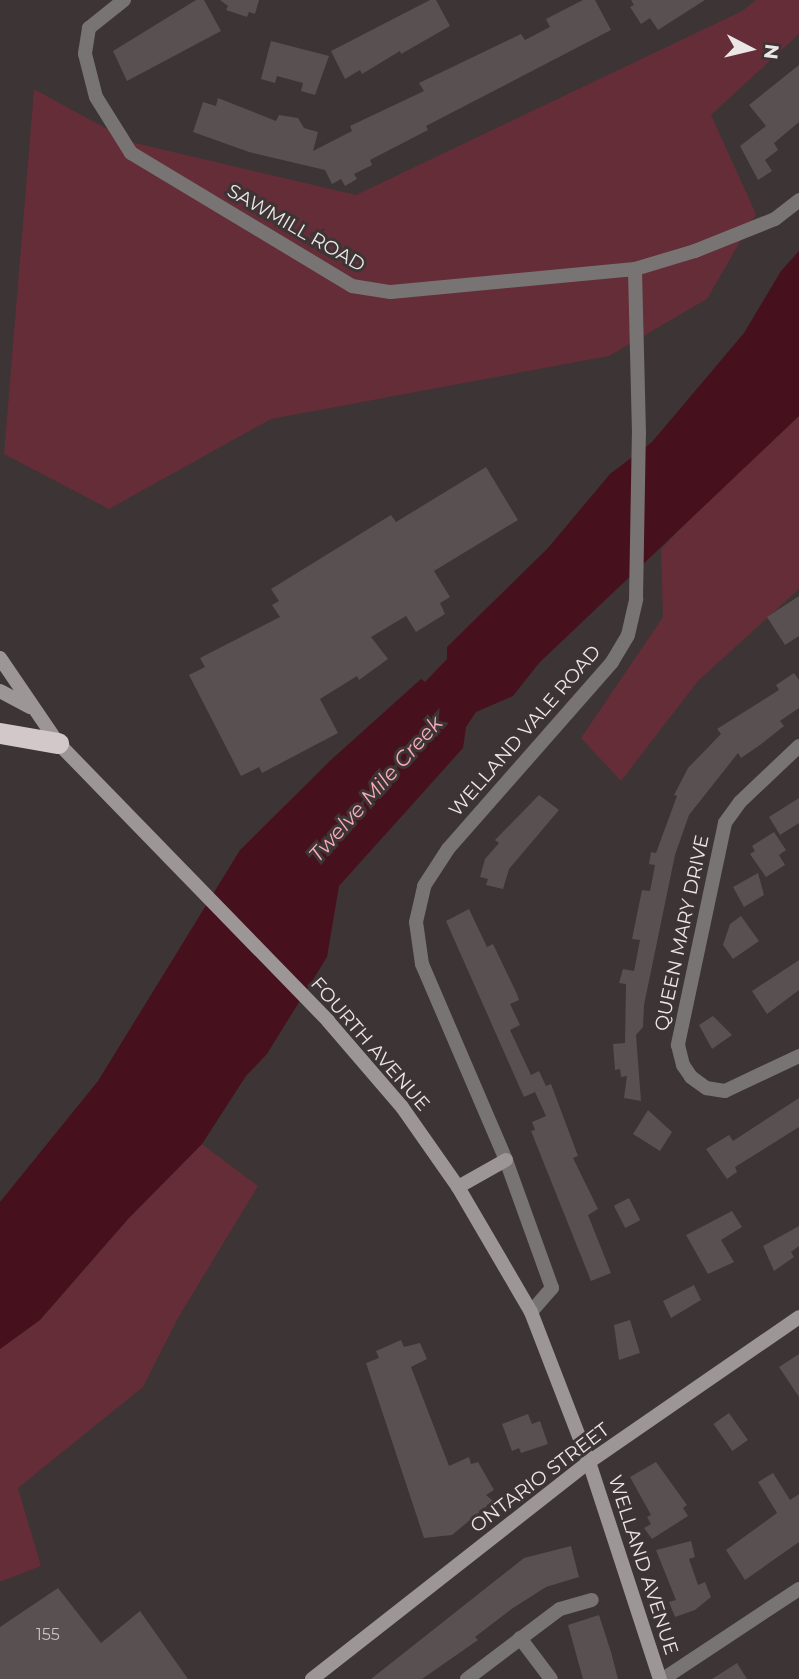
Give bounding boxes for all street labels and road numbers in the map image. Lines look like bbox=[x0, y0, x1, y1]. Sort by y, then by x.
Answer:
street label: SAWMILL ROAD bbox=[223, 179, 369, 277]
street label: WELLAND VALE ROAD bbox=[444, 641, 606, 821]
street label: QUEEN MARY DRIVE bbox=[650, 833, 714, 1033]
street label: FOURTH AVENUE bbox=[306, 973, 434, 1115]
street label: ONTARIO STREET bbox=[466, 1418, 614, 1538]
street label: WELLAND AVENUE bbox=[603, 1472, 683, 1658]

